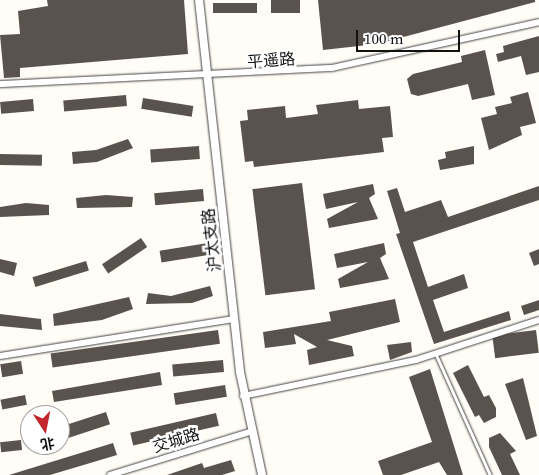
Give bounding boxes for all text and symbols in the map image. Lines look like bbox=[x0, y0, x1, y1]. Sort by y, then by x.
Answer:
scale bar bbox=[359, 20, 463, 52]
text: 100 m bbox=[364, 28, 404, 49]
street label: 平遥路 bbox=[246, 49, 296, 71]
street label: 沪太支路 bbox=[198, 207, 224, 273]
north arrow bbox=[20, 405, 70, 455]
street label: 交城路 bbox=[150, 424, 202, 456]
text: 北 bbox=[39, 433, 56, 455]

